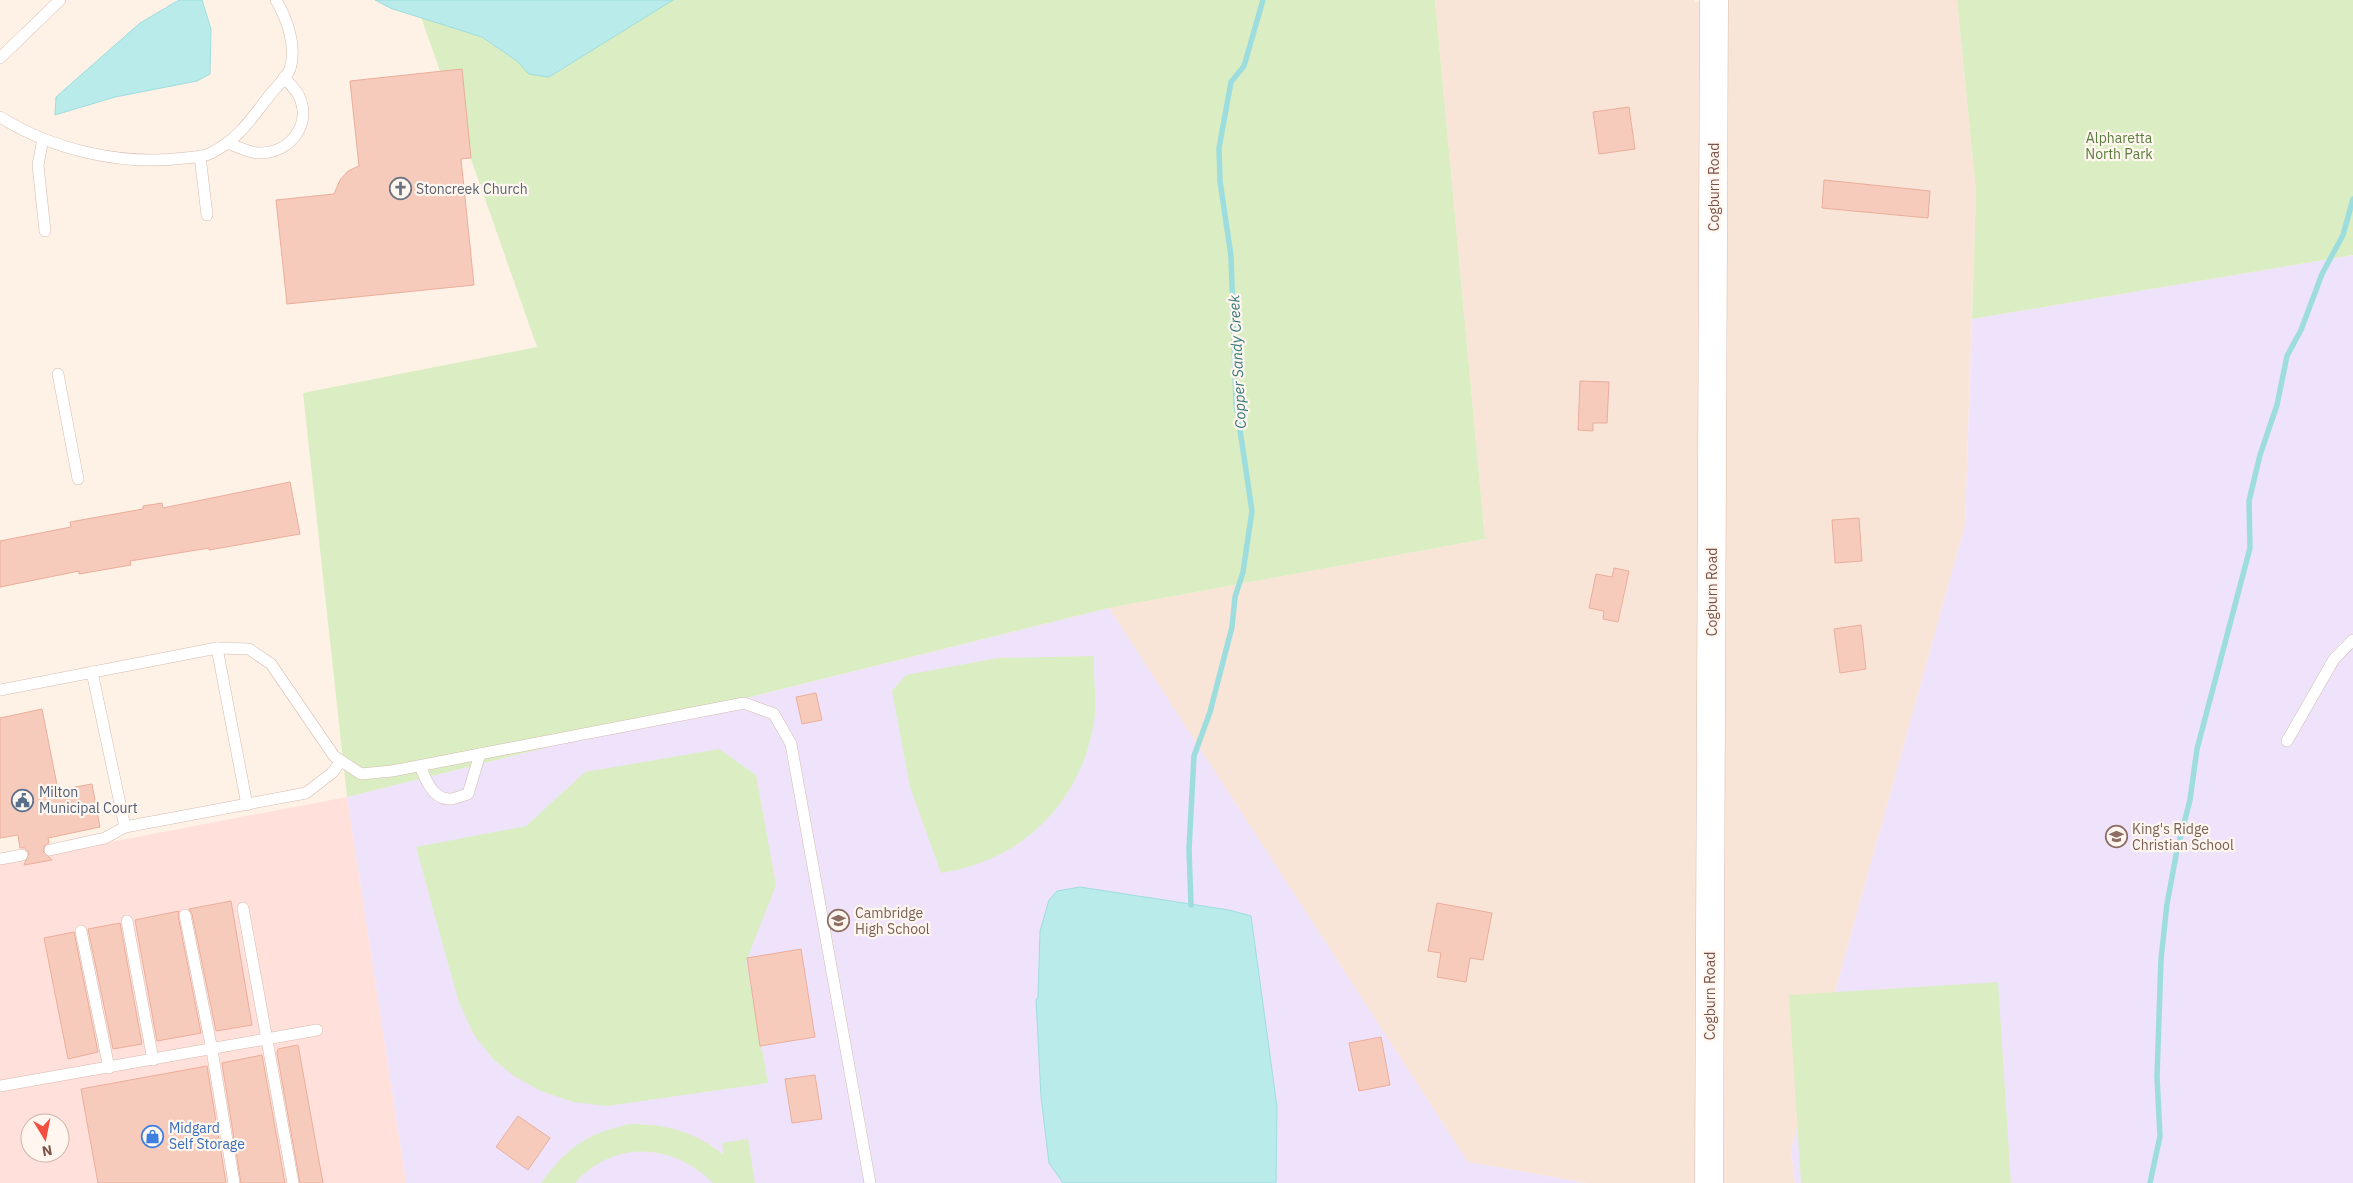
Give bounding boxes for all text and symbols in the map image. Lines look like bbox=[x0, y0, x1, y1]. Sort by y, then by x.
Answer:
park label: Alpharetta North Park bbox=[2085, 129, 2153, 163]
street label: Cogburn Road bbox=[1705, 143, 1723, 231]
church icon: Stoncreek Church bbox=[388, 177, 412, 201]
place label: Stoncreek Church bbox=[416, 180, 528, 198]
water label: Copper Sandy Creek bbox=[1224, 294, 1250, 429]
street label: Cogburn Road bbox=[1703, 548, 1721, 636]
place label: Milton Municipal Court bbox=[39, 783, 138, 817]
public building icon: Milton Municipal Court bbox=[11, 788, 35, 812]
place label: King's Ridge Christian School bbox=[2132, 820, 2234, 854]
school or university icon: King's Ridge Christian School bbox=[2104, 825, 2128, 849]
place label: Cambridge High School bbox=[855, 904, 930, 938]
school or university icon: Cambridge High School bbox=[827, 909, 851, 933]
street label: Cogburn Road bbox=[1701, 952, 1719, 1040]
north arrow bbox=[20, 1113, 70, 1163]
place label: Midgard Self Storage bbox=[169, 1119, 245, 1153]
shop icon: Midgard Self Storage bbox=[141, 1124, 165, 1148]
text: N bbox=[41, 1141, 54, 1161]

